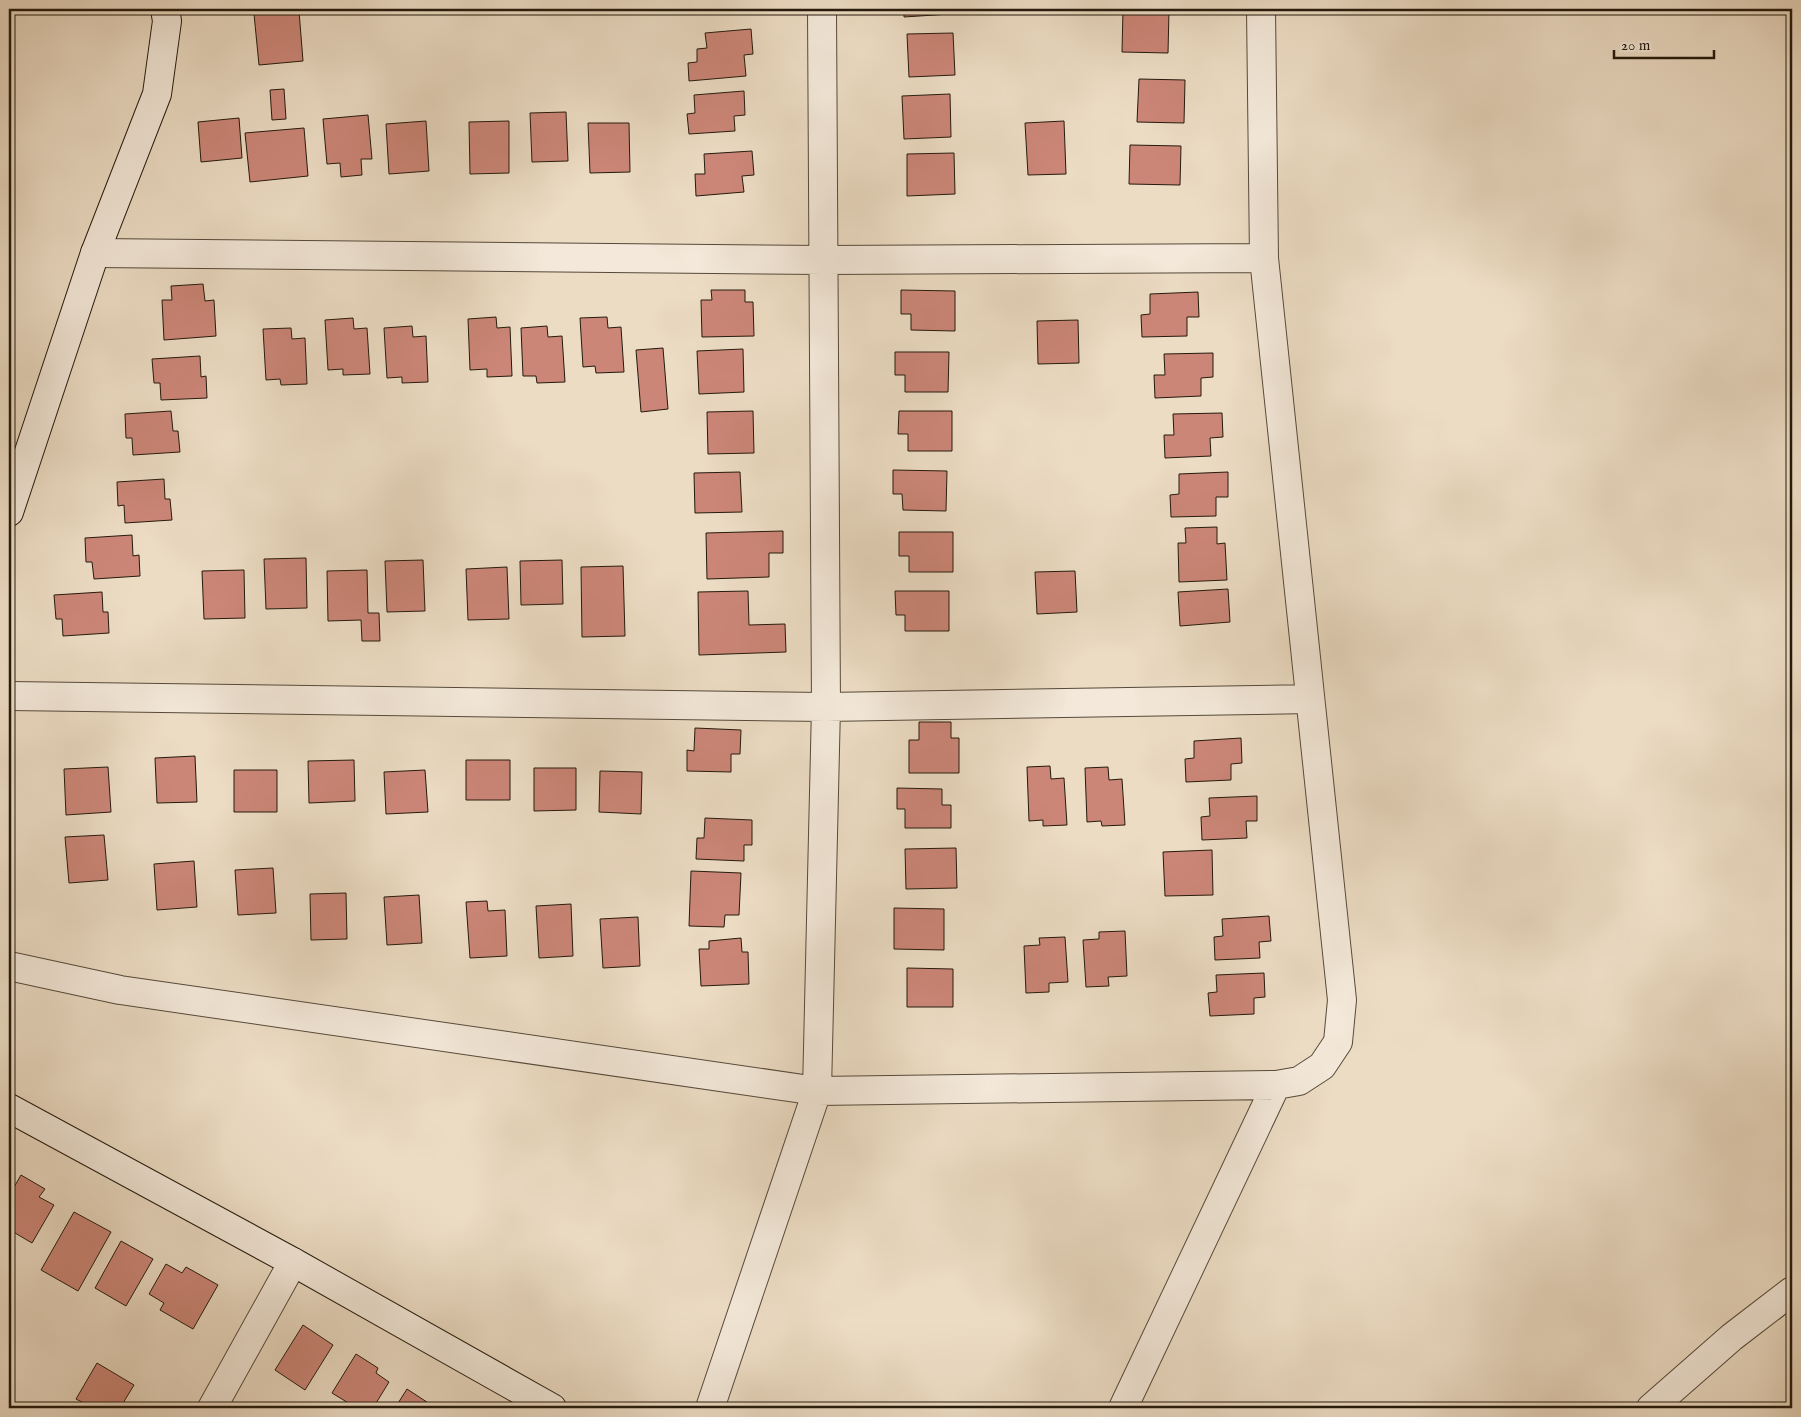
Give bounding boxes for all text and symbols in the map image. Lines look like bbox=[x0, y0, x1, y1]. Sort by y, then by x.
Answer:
scale bar bbox=[1614, 28, 1714, 60]
text: 20 m bbox=[1621, 36, 1651, 55]

